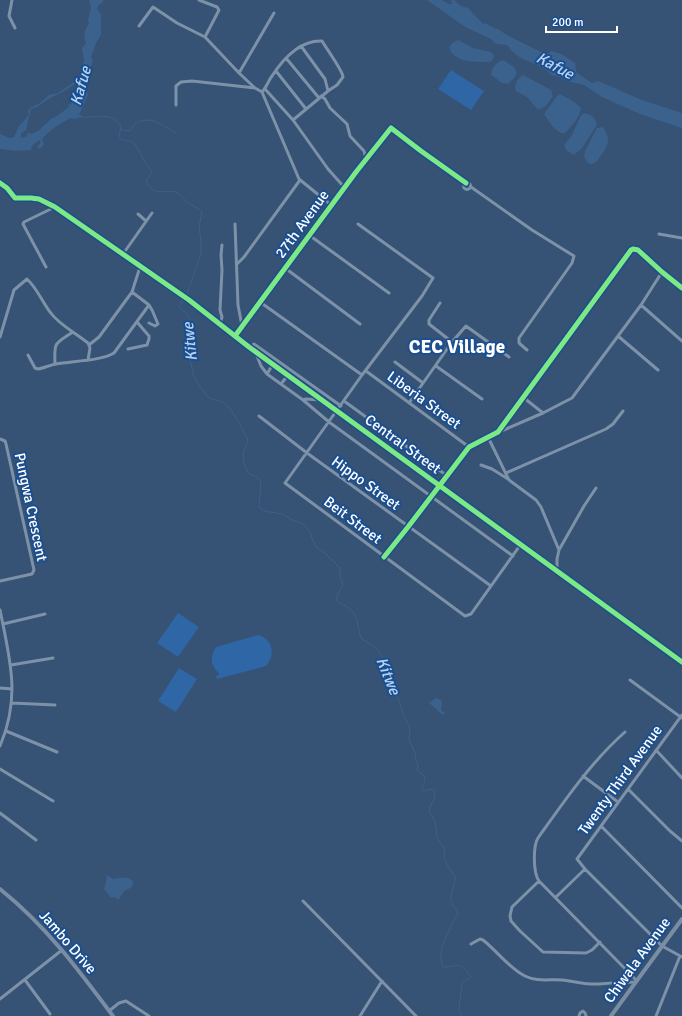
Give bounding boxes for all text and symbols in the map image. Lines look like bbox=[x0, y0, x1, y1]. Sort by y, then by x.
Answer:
scale bar bbox=[546, 8, 617, 34]
text: 200 m bbox=[552, 15, 584, 30]
water label: Kafue bbox=[533, 48, 578, 85]
water label: Kafue bbox=[66, 63, 96, 108]
street label: 27th Avenue bbox=[271, 186, 333, 262]
water label: Kitwe bbox=[178, 321, 202, 362]
district label: CEC Village bbox=[409, 335, 505, 359]
street label: Liberia Street bbox=[384, 367, 464, 433]
street label: Central Street bbox=[361, 410, 445, 478]
street label: Pungwa Crescent bbox=[11, 451, 51, 563]
street label: Hippo Street bbox=[328, 452, 404, 514]
street label: Beit Street bbox=[320, 492, 386, 548]
water label: Kitwe bbox=[371, 654, 405, 699]
street label: Twenty Third Avenue bbox=[574, 722, 666, 838]
street label: Jambo Drive bbox=[35, 906, 101, 978]
street label: Chiwala Avenue bbox=[600, 914, 674, 1006]

